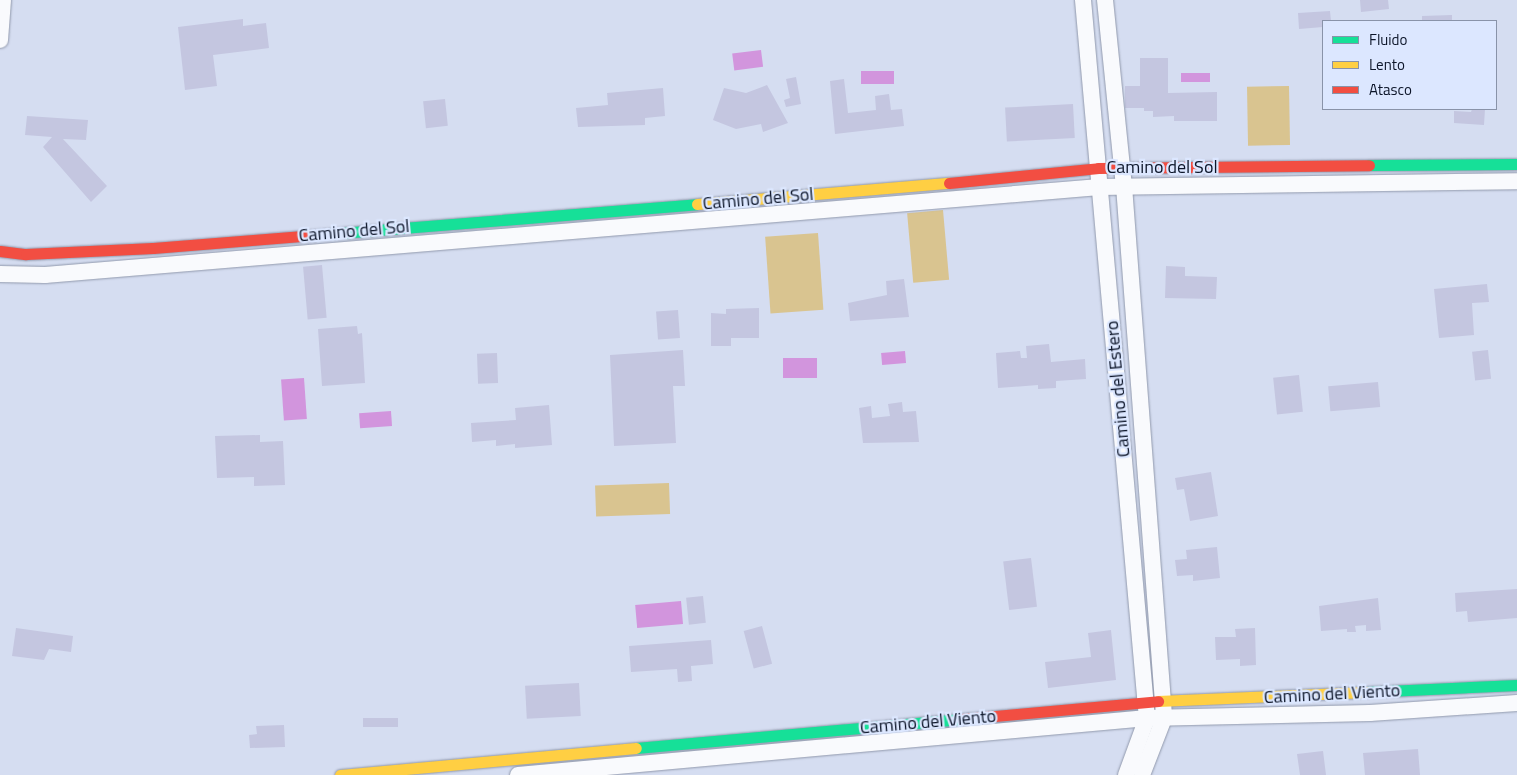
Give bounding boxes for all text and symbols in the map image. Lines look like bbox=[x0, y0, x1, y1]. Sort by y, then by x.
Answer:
legend bbox=[1322, 20, 1497, 110]
text: Fluido bbox=[1369, 28, 1407, 51]
text: Lento bbox=[1369, 53, 1405, 76]
text: Atasco bbox=[1369, 78, 1412, 101]
street label: Camino del Sol bbox=[1106, 156, 1218, 178]
street label: Camino del Sol bbox=[702, 183, 814, 215]
street label: Camino del Sol bbox=[298, 215, 410, 247]
street label: Camino del Estero bbox=[1101, 320, 1135, 458]
street label: Camino del Viento bbox=[1263, 680, 1401, 708]
street label: Camino del Viento bbox=[859, 705, 997, 739]

